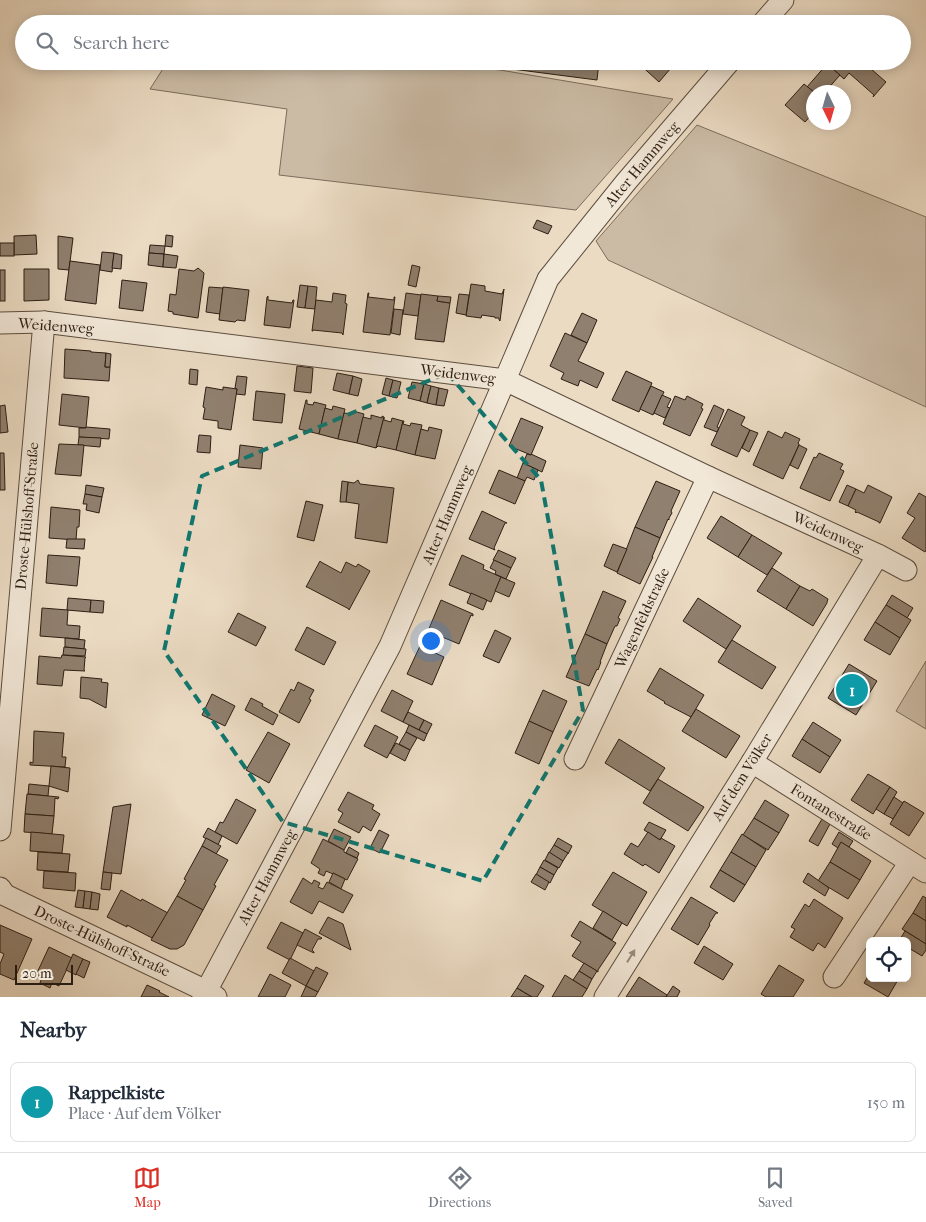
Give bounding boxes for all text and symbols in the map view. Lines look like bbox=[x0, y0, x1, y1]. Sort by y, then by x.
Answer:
search box bbox=[15, 15, 911, 70]
icon: search bbox=[33, 29, 61, 57]
text: Search here bbox=[73, 32, 169, 54]
north arrow bbox=[806, 85, 851, 130]
street label: Alter Hammweg bbox=[600, 117, 684, 211]
street label: Weidenweg bbox=[17, 314, 95, 338]
street label: Weidenweg bbox=[418, 360, 498, 388]
street label: Droste-Hülshoff-Straße bbox=[12, 441, 42, 591]
street label: Alter Hammweg bbox=[418, 462, 476, 568]
street label: Weidenweg bbox=[789, 507, 867, 557]
street label: Wagenfeldstraße bbox=[610, 564, 673, 672]
your location bbox=[418, 628, 444, 654]
pin: 1 bbox=[836, 671, 868, 709]
street label: Auf dem Völker bbox=[707, 729, 776, 825]
street label: Fontanestraße bbox=[787, 780, 875, 844]
street label: Alter Hammweg bbox=[234, 825, 300, 929]
street label: Droste-Hülshoff-Straße bbox=[31, 902, 173, 981]
map controls bbox=[866, 937, 911, 982]
button: locate bbox=[866, 937, 911, 982]
one-way arrow bbox=[626, 949, 636, 962]
scale bar bbox=[15, 962, 72, 985]
text: 20 m bbox=[22, 965, 52, 982]
text: Nearby bbox=[20, 1018, 86, 1042]
text: Rappelkiste bbox=[68, 1082, 165, 1104]
text: 1 bbox=[34, 1093, 40, 1112]
text: 150 m bbox=[867, 1093, 905, 1112]
text: Place · Auf dem Völker bbox=[68, 1104, 221, 1123]
tab: Map bbox=[133, 1164, 161, 1211]
tab: Directions bbox=[428, 1164, 491, 1211]
tab: Saved bbox=[758, 1164, 793, 1211]

